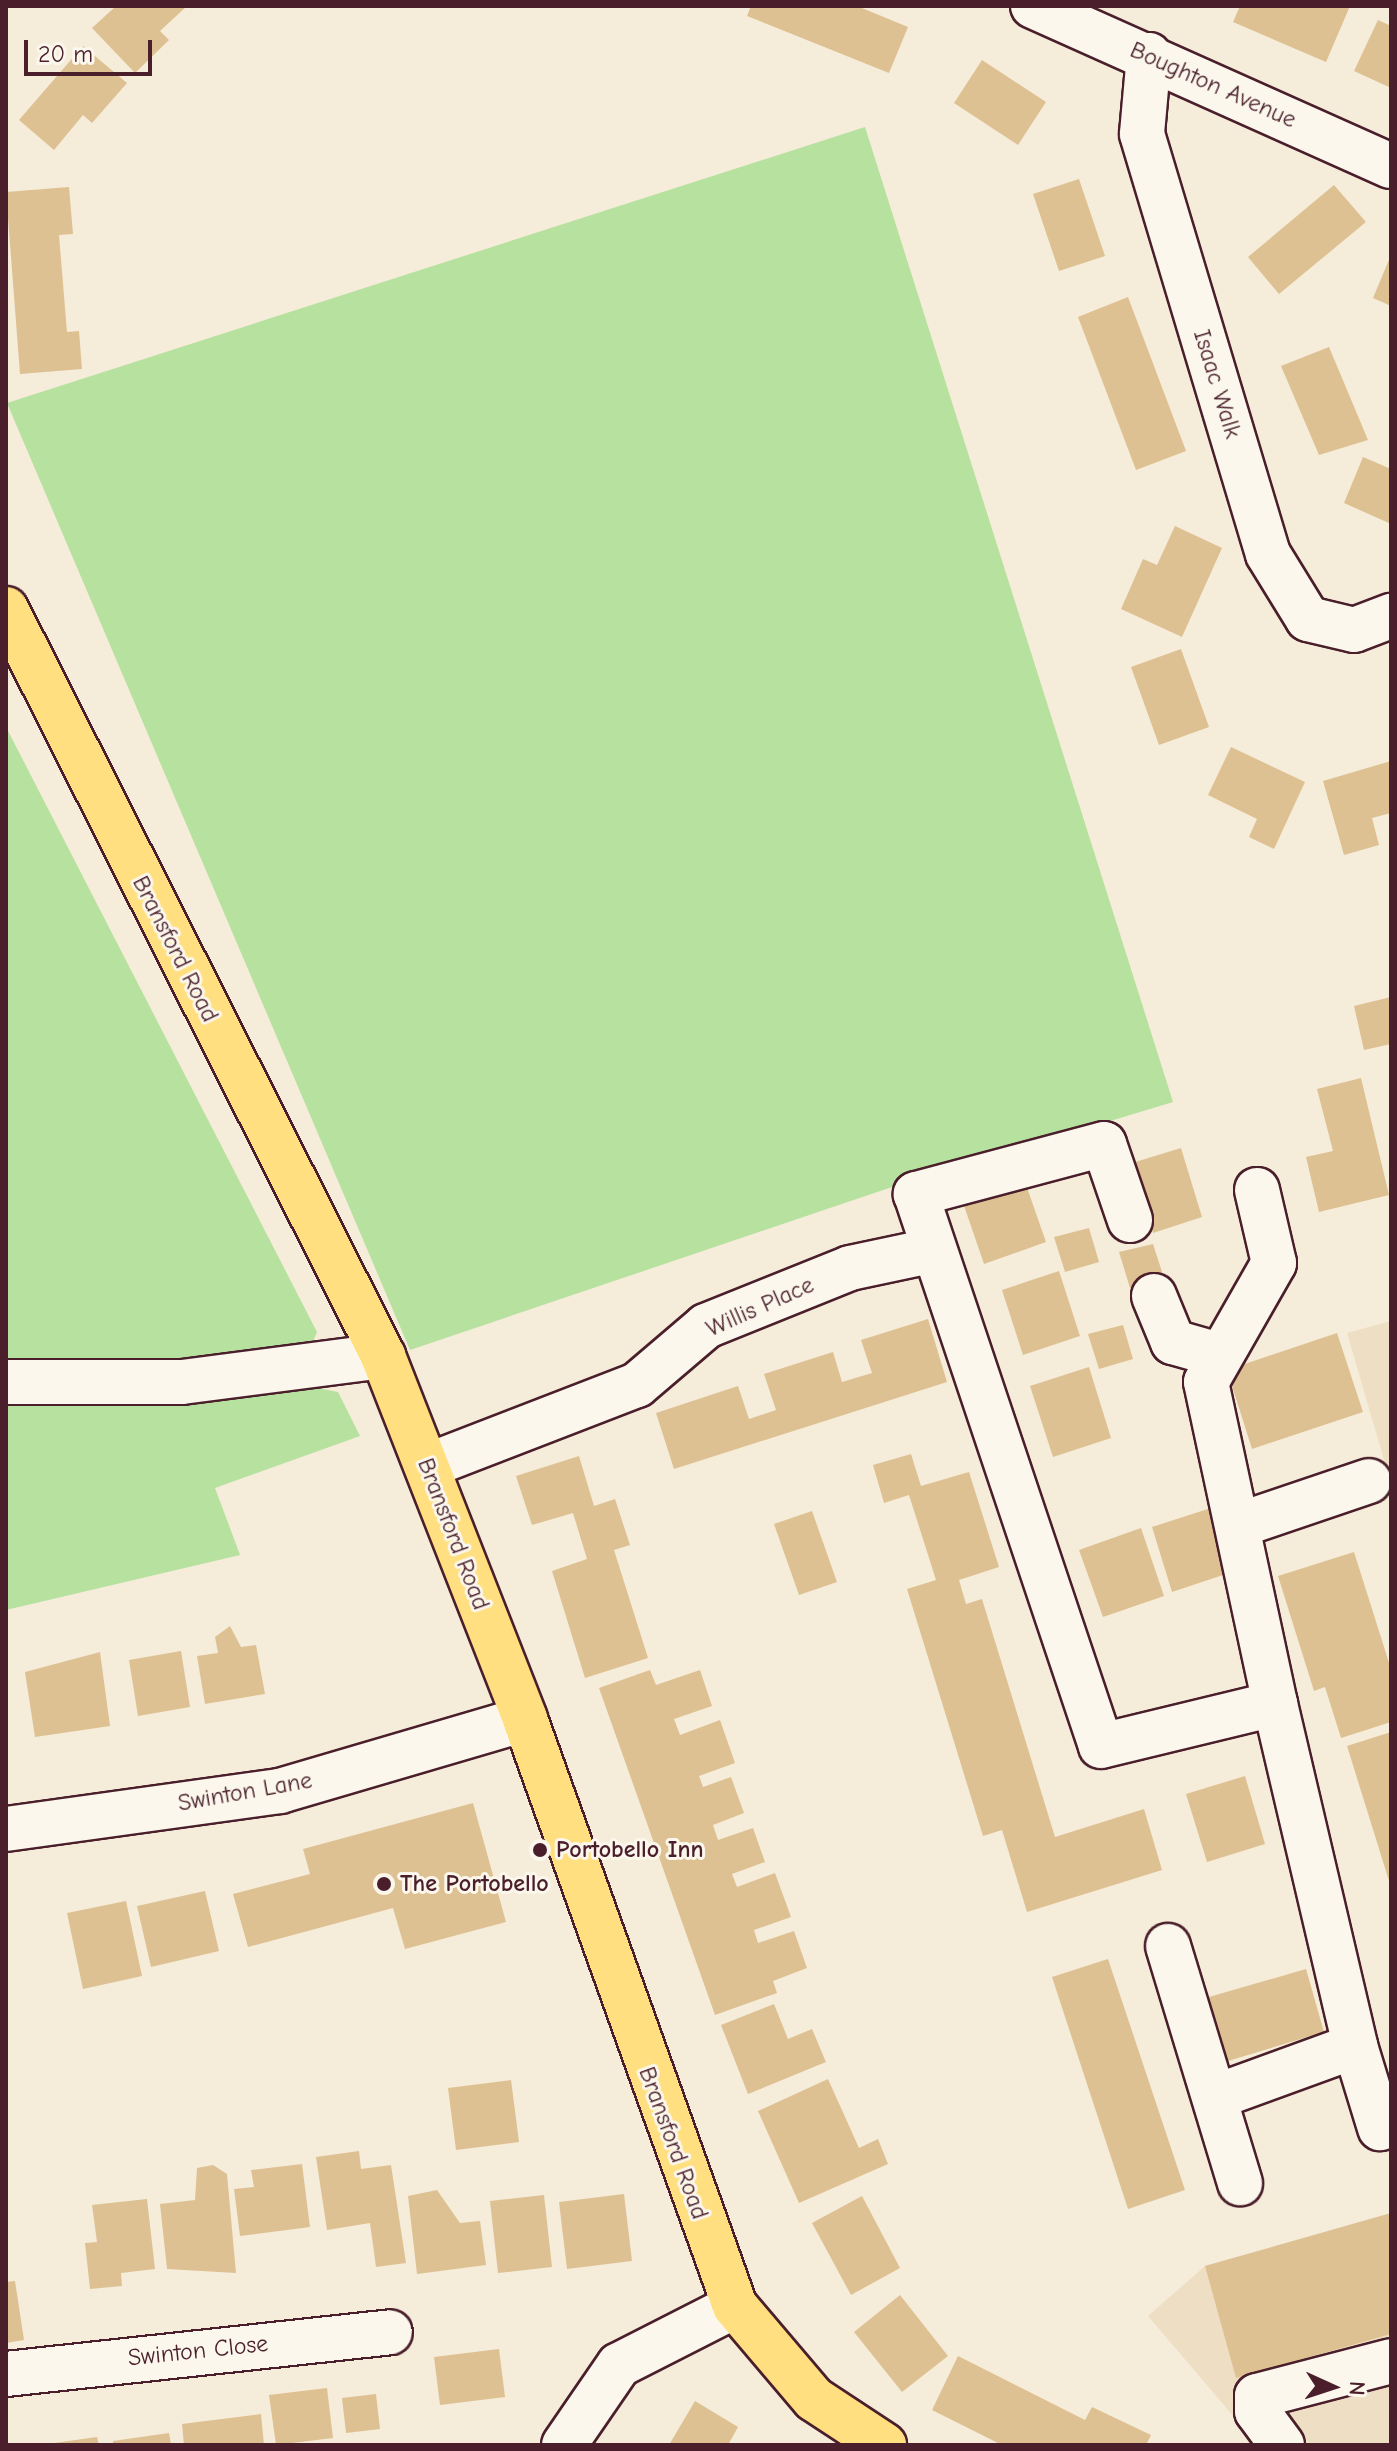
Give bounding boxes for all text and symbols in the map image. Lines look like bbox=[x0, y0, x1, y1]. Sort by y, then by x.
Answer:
scale bar bbox=[28, 24, 156, 74]
street label: Boughton Avenue bbox=[1126, 36, 1300, 134]
text: 20 m bbox=[38, 40, 93, 68]
street label: Isaac Walk bbox=[1187, 326, 1247, 442]
street label: Bransford Road bbox=[126, 871, 224, 1027]
street label: Willis Place bbox=[702, 1270, 818, 1344]
street label: Bransford Road bbox=[411, 1454, 495, 1614]
street label: Swinton Lane bbox=[176, 1766, 314, 1818]
place label: Portobello Inn bbox=[556, 1836, 704, 1864]
marker: Portobello Inn bbox=[531, 1841, 549, 1859]
place label: The Portobello bbox=[400, 1870, 549, 1898]
marker: The Portobello bbox=[375, 1875, 393, 1893]
street label: Bransford Road bbox=[632, 2063, 714, 2223]
street label: Swinton Close bbox=[126, 2329, 270, 2373]
north arrow bbox=[1293, 2347, 1373, 2427]
text: N bbox=[1344, 2380, 1370, 2396]

